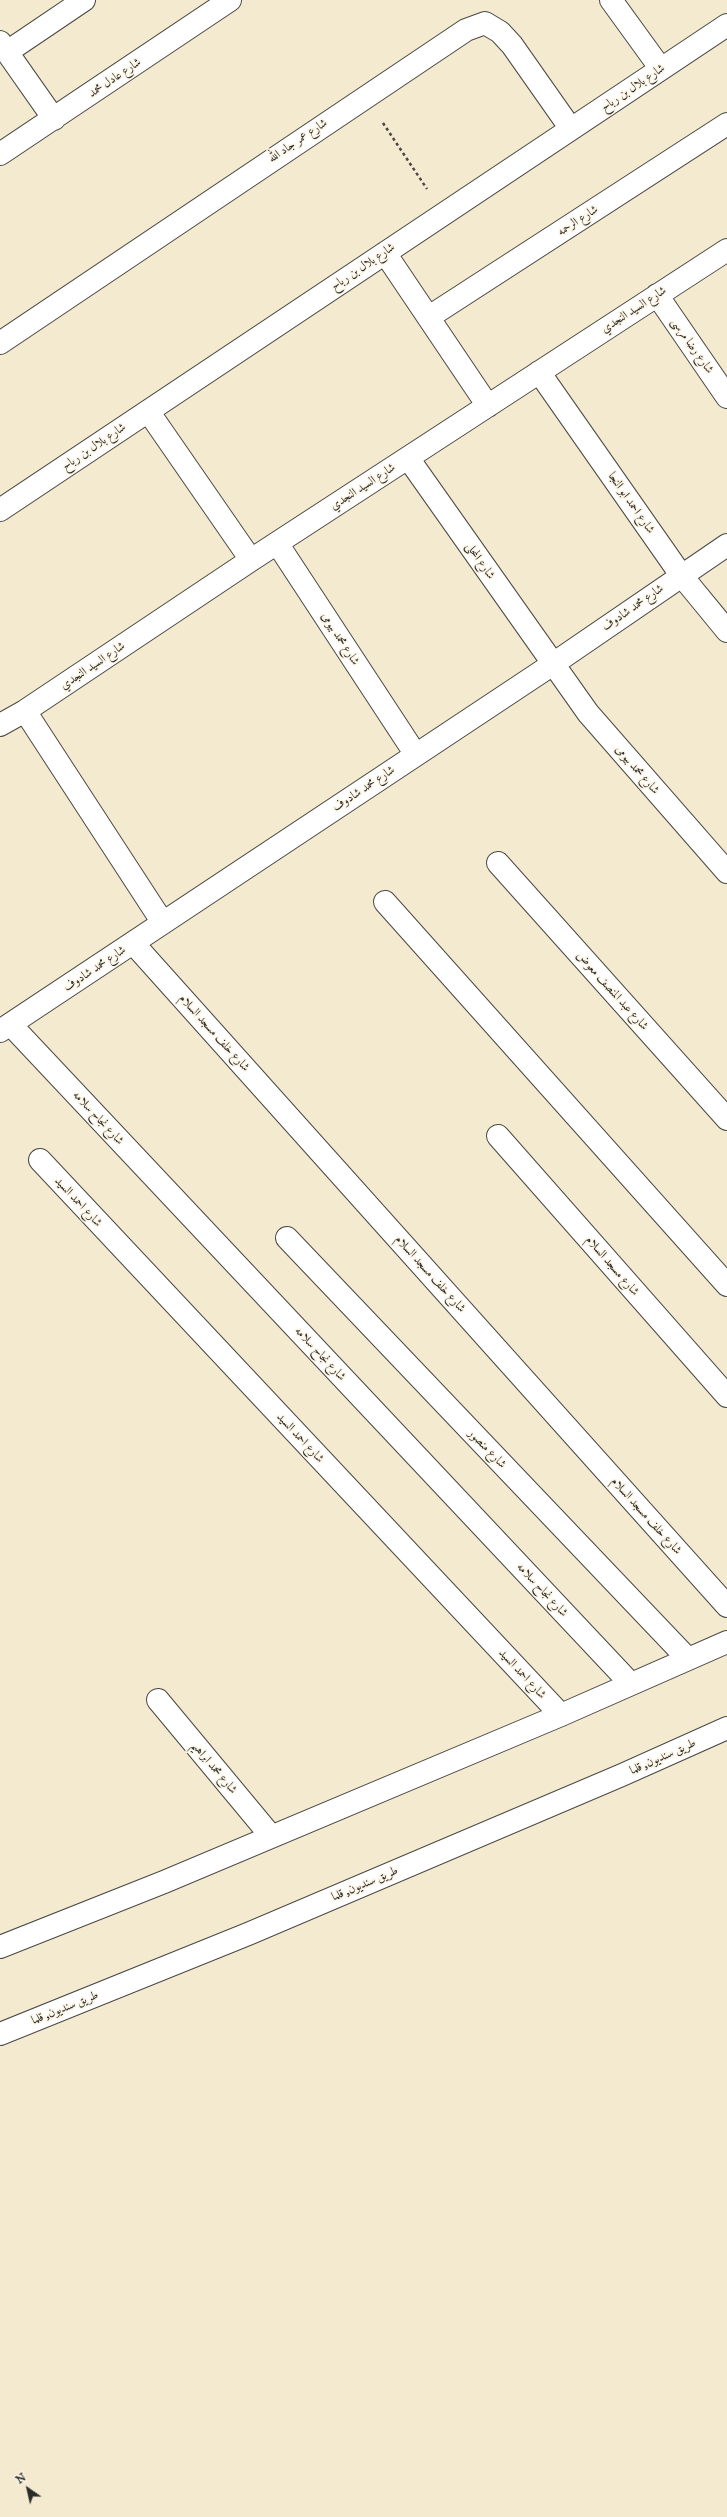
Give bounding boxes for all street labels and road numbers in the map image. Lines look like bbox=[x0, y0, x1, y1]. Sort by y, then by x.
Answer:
street label: شارع عادل محمد bbox=[86, 55, 144, 101]
street label: شارع بلال بن رباح bbox=[598, 61, 668, 115]
street label: شارع عمر جاد الله bbox=[266, 116, 330, 166]
street label: شارع الرحمه bbox=[555, 203, 601, 239]
street label: شارع بلال بن رباح bbox=[328, 240, 398, 294]
street label: شارع السيد النجدي bbox=[599, 284, 669, 336]
street label: شارع رضا مرسى bbox=[668, 315, 716, 377]
street label: شارع بلال بن رباح bbox=[59, 420, 129, 474]
street label: شارع السيد النجدي bbox=[328, 461, 398, 513]
street label: شارع احمد ابو النجا bbox=[605, 470, 657, 536]
street label: شارع المحلى bbox=[462, 540, 498, 582]
street label: شارع محمد شادوف bbox=[599, 581, 667, 635]
street label: شارع محمد بيومى bbox=[318, 610, 362, 668]
street label: شارع السيد النجدي bbox=[58, 639, 128, 693]
street label: شارع محمد بيومى bbox=[612, 743, 662, 797]
street label: شارع محمد شادوف bbox=[330, 763, 398, 815]
street label: شارع محمد شادوف bbox=[61, 943, 129, 995]
street label: شارع عبد المنصف معوض bbox=[573, 949, 651, 1033]
street label: شارع خلف مسجد السلام bbox=[176, 991, 252, 1075]
street label: شارع نجاح سلامه bbox=[69, 1088, 127, 1148]
street label: شارع احمد السيد bbox=[51, 1174, 105, 1230]
street label: شارع خلف مسجد السلام bbox=[392, 1232, 468, 1316]
street label: شارع مسجد السلام bbox=[582, 1233, 642, 1299]
street label: شارع نجاح سلامه bbox=[291, 1324, 349, 1384]
street label: شارع احمد السيد bbox=[273, 1410, 327, 1466]
street label: شارع منصور bbox=[465, 1427, 509, 1471]
street label: شارع خلف مسجد السلام bbox=[608, 1474, 684, 1558]
street label: شارع نجاح سلامه bbox=[513, 1560, 571, 1620]
street label: شارع احمد السيد bbox=[495, 1646, 549, 1702]
street label: طريق سنديون, قلما bbox=[628, 1736, 698, 1778]
street label: شارع محمد ابراهيم bbox=[188, 1739, 240, 1797]
street label: طريق سنديون, قلما bbox=[330, 1864, 400, 1904]
street label: طريق سنديون, قلما bbox=[29, 1988, 101, 2028]

